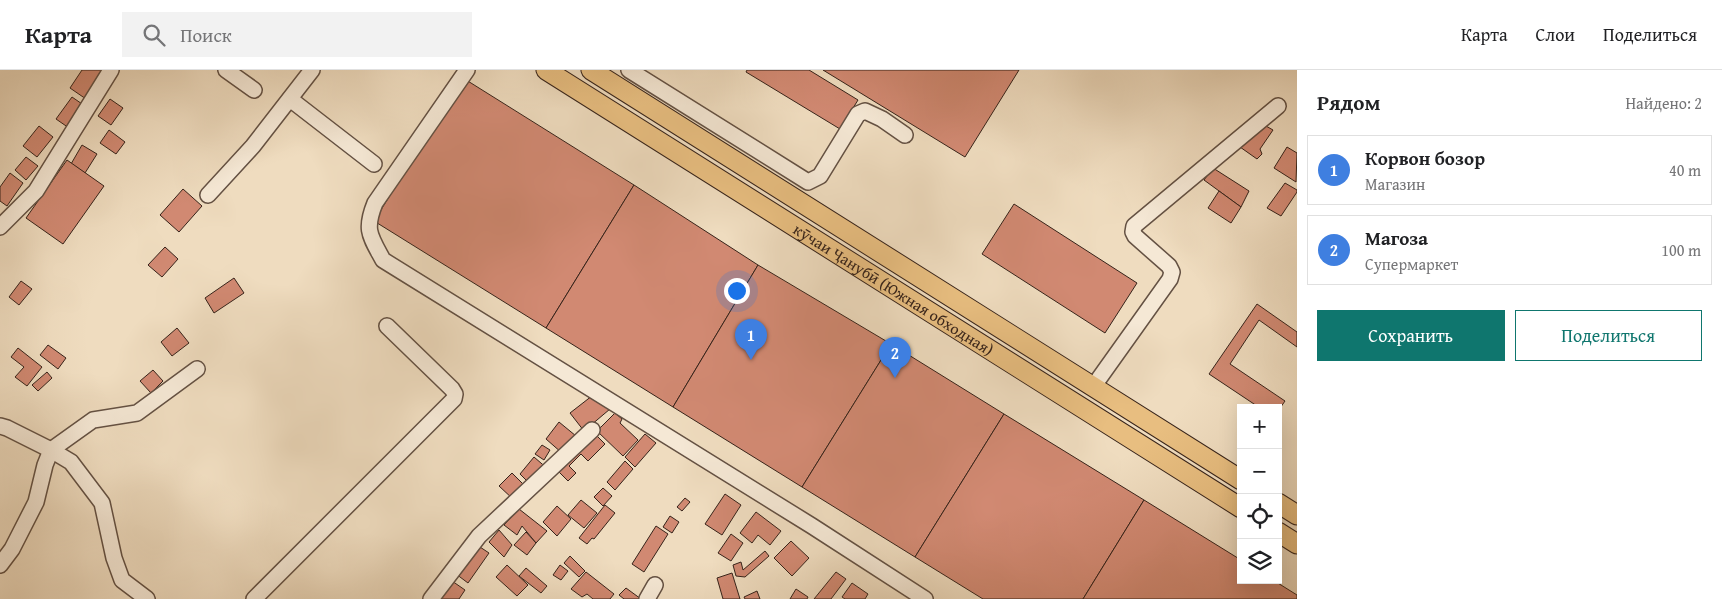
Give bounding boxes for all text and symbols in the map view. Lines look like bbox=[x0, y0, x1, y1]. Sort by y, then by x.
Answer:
search box bbox=[122, 12, 472, 57]
text: Карта bbox=[25, 17, 92, 52]
icon: search bbox=[140, 21, 168, 49]
text: Поиск bbox=[180, 21, 232, 49]
text: Карта bbox=[1461, 21, 1508, 48]
text: Слои bbox=[1536, 21, 1575, 48]
text: Поделиться bbox=[1603, 21, 1697, 48]
text: Рядом bbox=[1317, 87, 1380, 118]
text: Найдено: 2 bbox=[1625, 91, 1702, 115]
text: Корвон бозор bbox=[1365, 144, 1485, 172]
text: 1 bbox=[1330, 158, 1338, 182]
text: 40 m bbox=[1669, 158, 1701, 182]
text: Магазин bbox=[1365, 172, 1425, 196]
street label: кӯчаи Ҷанубӣ (Южная обходная) bbox=[789, 217, 999, 361]
text: Магоза bbox=[1365, 224, 1428, 252]
text: 2 bbox=[1330, 238, 1338, 262]
text: 100 m bbox=[1661, 238, 1701, 262]
text: Супермаркет bbox=[1365, 252, 1458, 276]
your location bbox=[724, 278, 750, 304]
button: Сохранить bbox=[1317, 310, 1505, 361]
button: Поделиться bbox=[1515, 310, 1702, 361]
pin: 1 bbox=[735, 319, 767, 360]
pin: 2 bbox=[879, 337, 911, 378]
map controls bbox=[1237, 404, 1282, 584]
button: + bbox=[1237, 404, 1282, 449]
button: − bbox=[1237, 449, 1282, 494]
button: locate bbox=[1237, 494, 1282, 539]
button: layers bbox=[1237, 539, 1282, 584]

